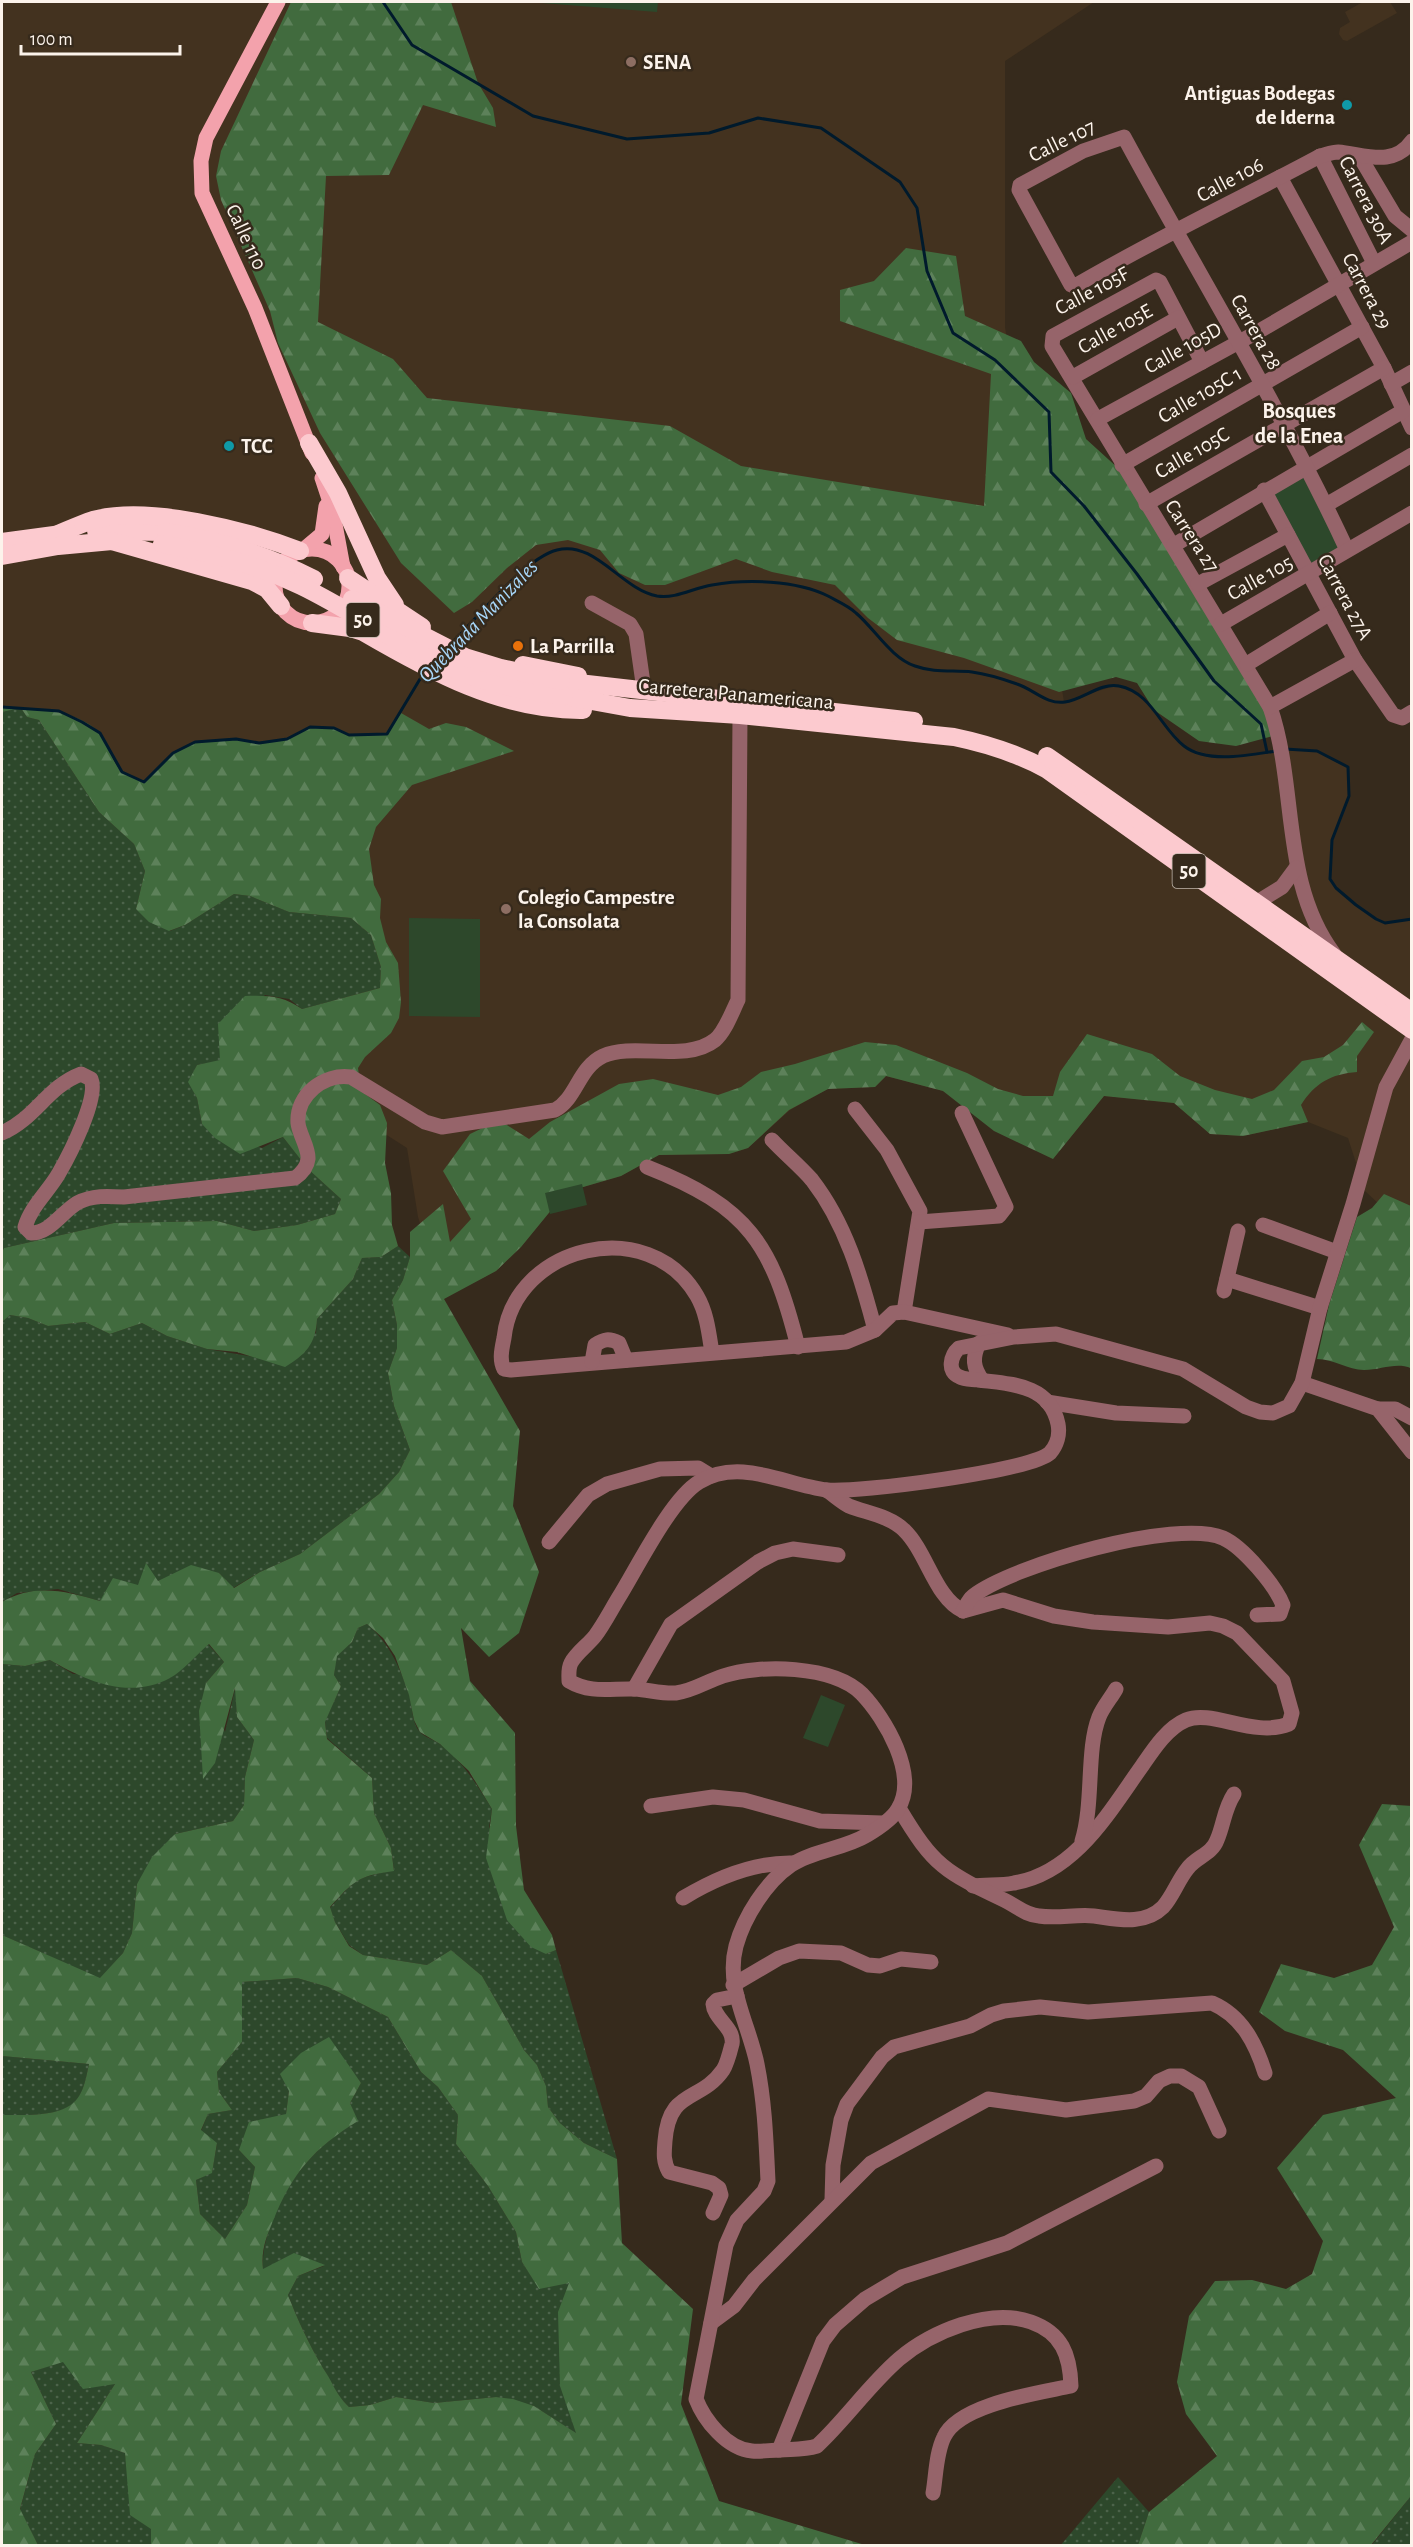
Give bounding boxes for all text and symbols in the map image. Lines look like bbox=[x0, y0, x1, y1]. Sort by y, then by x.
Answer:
scale bar bbox=[21, 18, 180, 56]
text: 100 m bbox=[30, 31, 73, 49]
place label: SENA bbox=[643, 52, 692, 73]
marker: SENA bbox=[624, 55, 638, 69]
place label: Antiguas Bodegas de Iderna bbox=[1184, 83, 1335, 128]
marker: Antiguas Bodegas de Iderna bbox=[1340, 98, 1354, 112]
street label: Calle 107 bbox=[1025, 116, 1099, 166]
street label: Carrera 30A bbox=[1335, 153, 1397, 247]
street label: Calle 106 bbox=[1193, 154, 1267, 206]
street label: Calle 110 bbox=[222, 201, 270, 273]
street label: Carrera 29 bbox=[1338, 250, 1396, 332]
street label: Calle 105F bbox=[1052, 262, 1133, 319]
street label: Carrera 28 bbox=[1227, 291, 1285, 373]
street label: Calle 105E bbox=[1074, 300, 1156, 358]
street label: Calle 105D bbox=[1141, 318, 1225, 378]
street label: Calle 105C 1 bbox=[1155, 363, 1245, 427]
district label: Bosques de la Enea bbox=[1255, 400, 1344, 447]
street label: Calle 105C bbox=[1151, 423, 1233, 483]
place label: TCC bbox=[241, 436, 273, 457]
marker: TCC bbox=[222, 439, 236, 453]
street label: Carrera 27 bbox=[1161, 496, 1223, 576]
street label: Carrera 27A bbox=[1314, 551, 1376, 643]
street label: Calle 105 bbox=[1224, 552, 1296, 604]
water label: Quebrada Manizales bbox=[414, 555, 542, 687]
road number: 50 bbox=[346, 603, 380, 637]
place label: La Parrilla bbox=[530, 636, 615, 657]
marker: La Parrilla bbox=[511, 639, 525, 653]
street label: Carretera Panamericana bbox=[637, 675, 835, 713]
road number: 50 bbox=[1172, 854, 1206, 888]
place label: Colegio Campestre la Consolata bbox=[518, 887, 675, 932]
marker: Colegio Campestre la Consolata bbox=[499, 902, 513, 916]

